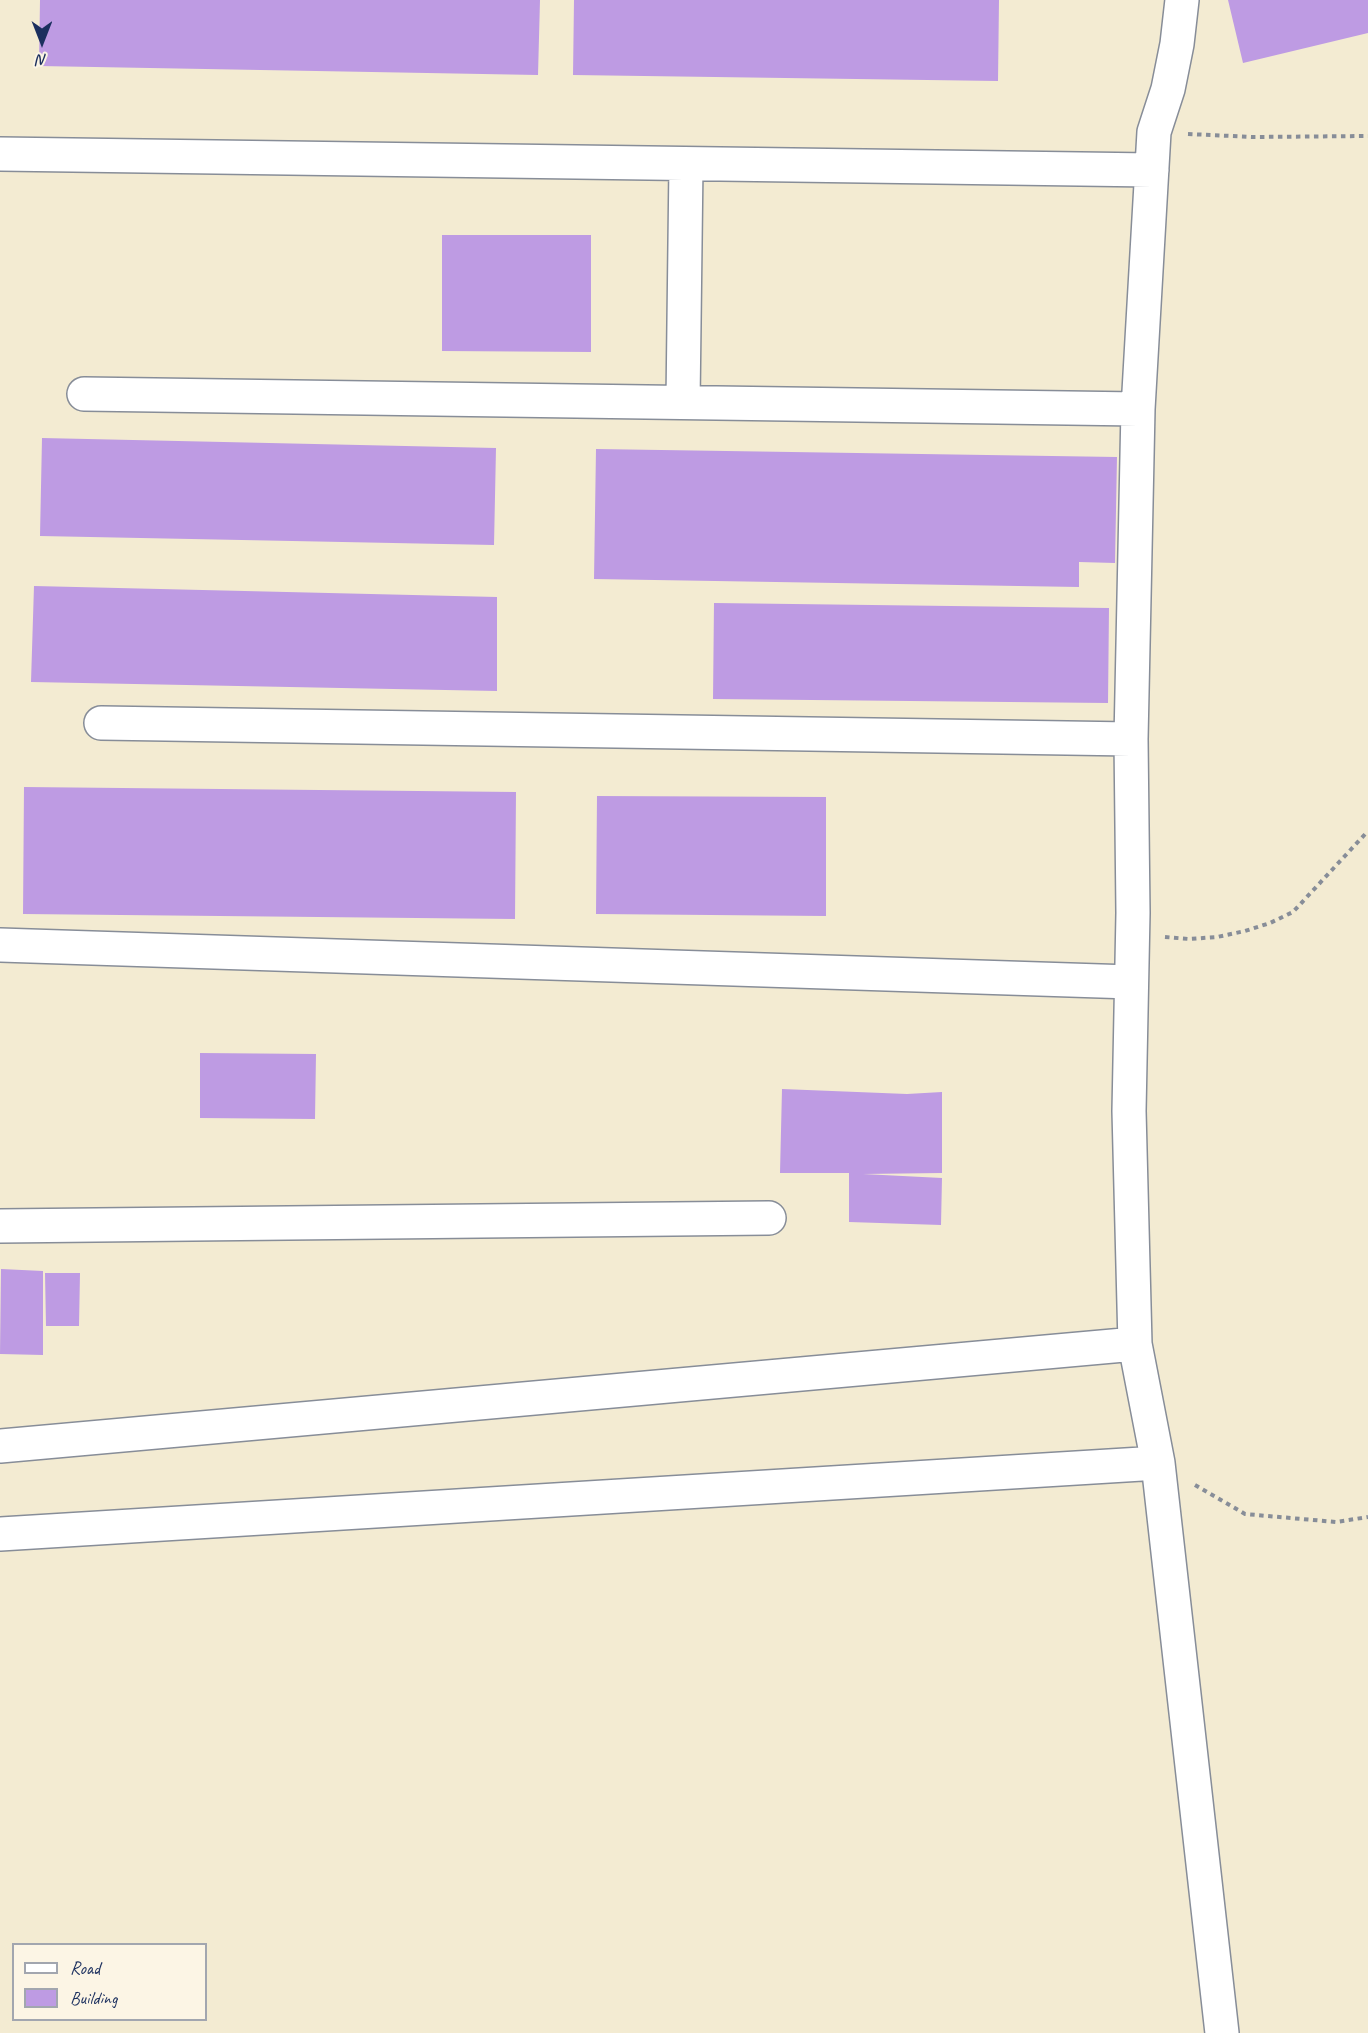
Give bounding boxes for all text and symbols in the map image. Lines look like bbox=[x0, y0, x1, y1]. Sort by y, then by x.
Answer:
north arrow bbox=[12, 12, 72, 72]
text: N bbox=[37, 50, 47, 70]
legend bbox=[12, 1943, 207, 2021]
text: Road bbox=[70, 1957, 100, 1979]
text: Building bbox=[70, 1987, 117, 2009]

